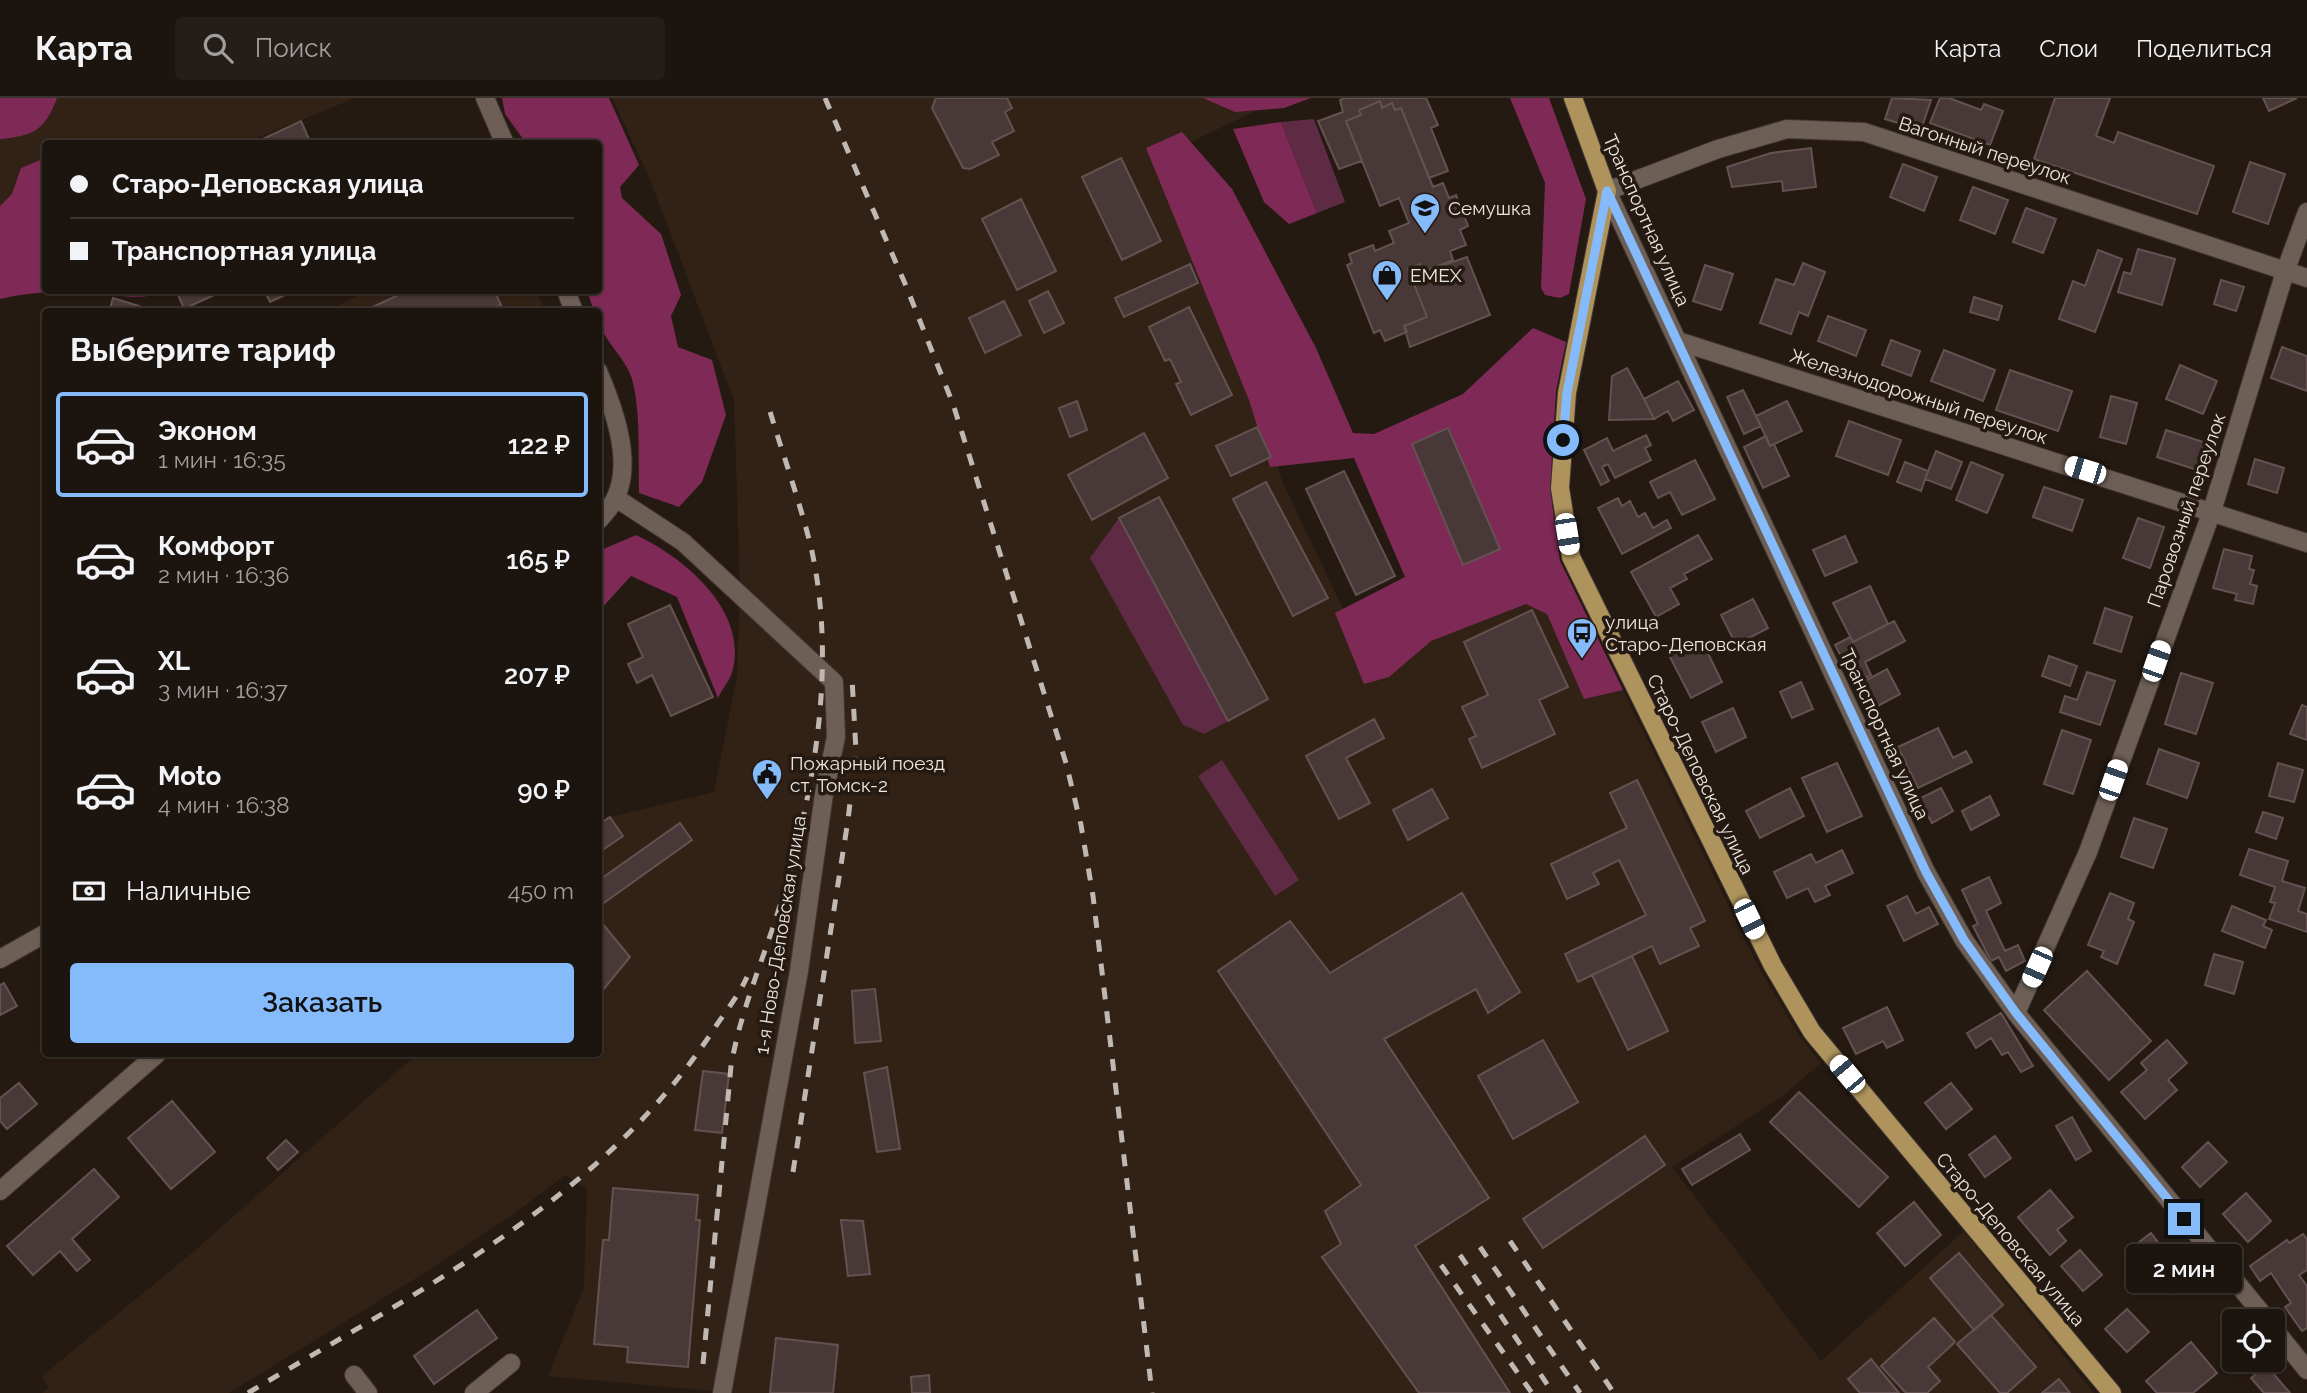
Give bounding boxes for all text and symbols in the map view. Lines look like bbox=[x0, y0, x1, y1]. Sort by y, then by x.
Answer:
search box bbox=[175, 17, 665, 80]
text: Карта bbox=[35, 29, 133, 68]
icon: search bbox=[199, 29, 237, 67]
text: Поиск bbox=[255, 33, 332, 63]
text: Карта bbox=[1934, 34, 2001, 63]
text: Слои bbox=[2039, 34, 2098, 63]
text: Поделиться bbox=[2136, 34, 2272, 63]
street label: Вагонный переулок bbox=[1896, 112, 2074, 188]
street label: Транспортная улица bbox=[1599, 131, 1695, 309]
text: Старо-Деповская улица bbox=[112, 169, 424, 199]
school or university icon: Семушка bbox=[1408, 191, 1442, 235]
place label: Семушка bbox=[1448, 197, 1531, 219]
text: Транспортная улица bbox=[112, 236, 376, 266]
shop icon: EMEX bbox=[1370, 258, 1404, 302]
place label: EMEX bbox=[1410, 264, 1462, 286]
text: Выберите тариф bbox=[70, 331, 336, 368]
street label: Железнодорожный переулок bbox=[1787, 344, 2051, 448]
street label: Паровозный переулок bbox=[2142, 410, 2230, 610]
icon: car bbox=[74, 413, 137, 476]
text: Эконом bbox=[158, 416, 257, 446]
route start bbox=[1547, 424, 1579, 456]
text: 122 ₽ bbox=[508, 430, 570, 460]
text: 1 мин · 16:35 bbox=[158, 446, 286, 473]
car bbox=[2062, 454, 2109, 486]
car bbox=[1554, 512, 1581, 556]
icon: car bbox=[74, 528, 137, 591]
text: Комфорт bbox=[158, 531, 274, 561]
text: 165 ₽ bbox=[506, 545, 570, 575]
text: 2 мин · 16:36 bbox=[158, 561, 289, 588]
place label: улица Старо-Деповская bbox=[1605, 611, 1767, 655]
bus stop icon: улица Старо-Деповская bbox=[1565, 616, 1599, 660]
car bbox=[2140, 638, 2173, 684]
icon: car bbox=[74, 643, 137, 706]
street label: Транспортная улица bbox=[1836, 645, 1934, 823]
text: XL bbox=[158, 646, 190, 676]
text: 207 ₽ bbox=[504, 660, 570, 690]
street label: Старо-Деповская улица bbox=[1643, 670, 1759, 878]
text: 3 мин · 16:37 bbox=[158, 676, 288, 703]
place label: Пожарный поезд ст. Томск-2 bbox=[790, 752, 945, 796]
public building icon: Пожарный поезд ст. Томск-2 bbox=[750, 757, 784, 801]
car bbox=[2097, 757, 2130, 803]
icon: car bbox=[74, 758, 137, 821]
text: Moto bbox=[158, 761, 221, 791]
text: 90 ₽ bbox=[517, 775, 570, 805]
text: 4 мин · 16:38 bbox=[158, 791, 290, 818]
street label: 1-я Ново-Деповская улица bbox=[750, 814, 810, 1056]
icon: cash bbox=[70, 872, 108, 910]
text: Наличные bbox=[126, 876, 251, 906]
text: 450 m bbox=[508, 877, 574, 904]
car bbox=[1731, 896, 1768, 942]
car bbox=[2019, 944, 2056, 990]
button: Заказать bbox=[70, 963, 574, 1043]
car bbox=[1826, 1051, 1869, 1097]
street label: Старо-Деповская улица bbox=[1932, 1148, 2090, 1330]
route end bbox=[2168, 1203, 2200, 1235]
callout: 2 мин bbox=[2126, 1244, 2242, 1292]
text: 2 мин bbox=[2153, 1255, 2215, 1282]
map controls bbox=[2222, 1309, 2285, 1372]
button: locate bbox=[2222, 1309, 2285, 1372]

